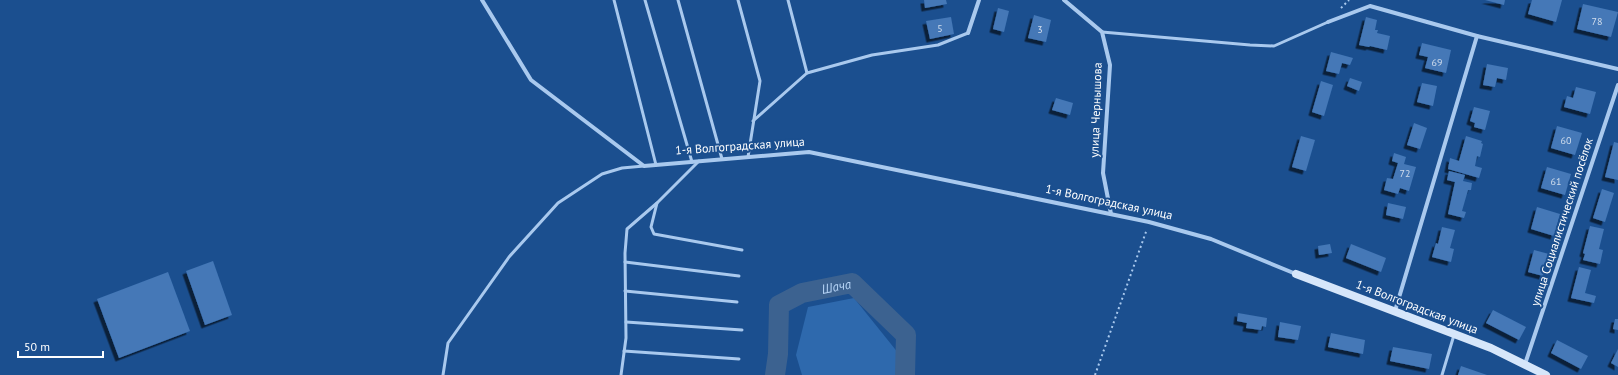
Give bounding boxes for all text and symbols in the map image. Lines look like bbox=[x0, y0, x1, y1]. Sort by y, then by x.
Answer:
house number: 78 bbox=[1592, 15, 1602, 28]
house number: 5 bbox=[937, 22, 943, 35]
house number: 3 bbox=[1037, 23, 1043, 36]
house number: 69 bbox=[1432, 56, 1442, 69]
street label: улица Чернышова bbox=[1086, 62, 1105, 158]
street label: 1-я Волгоградская улица bbox=[675, 133, 805, 158]
house number: 60 bbox=[1561, 134, 1572, 147]
street label: улица Социалистический посёлок bbox=[1527, 136, 1596, 308]
house number: 72 bbox=[1400, 167, 1410, 180]
house number: 61 bbox=[1551, 175, 1561, 188]
street label: 1-я Волгоградская улица bbox=[1044, 181, 1174, 222]
water label: Шача bbox=[820, 275, 853, 298]
street label: 1-я Волгоградская улица bbox=[1354, 276, 1480, 337]
scale bar bbox=[18, 333, 103, 359]
text: 50 m bbox=[24, 339, 50, 354]

